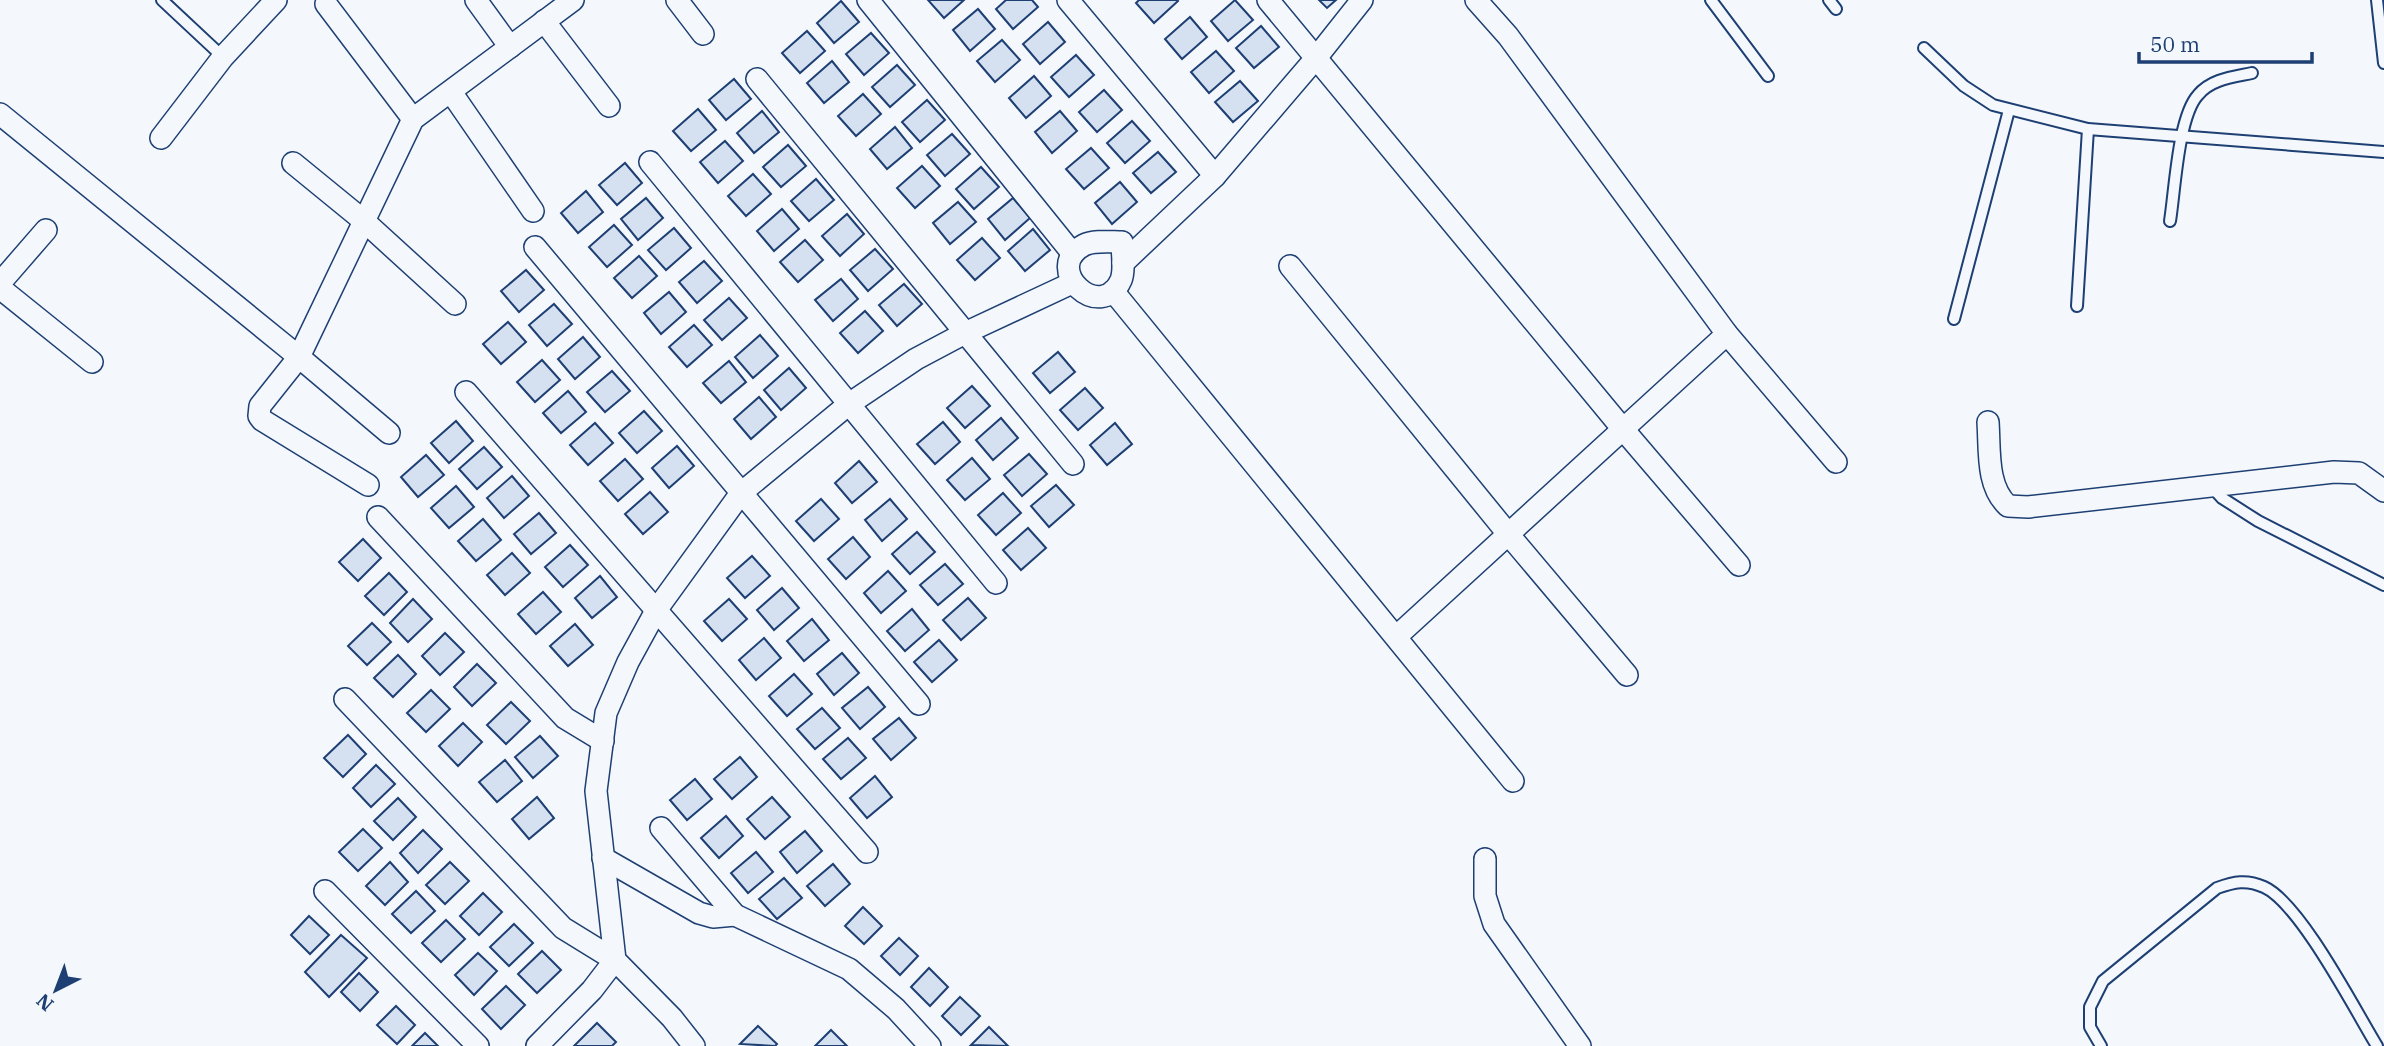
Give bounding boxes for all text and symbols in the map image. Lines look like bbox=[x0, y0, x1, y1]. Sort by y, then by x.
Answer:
scale bar bbox=[2139, 21, 2312, 65]
text: 50 m bbox=[2150, 30, 2200, 58]
north arrow bbox=[21, 955, 91, 1025]
text: N bbox=[31, 989, 58, 1017]

